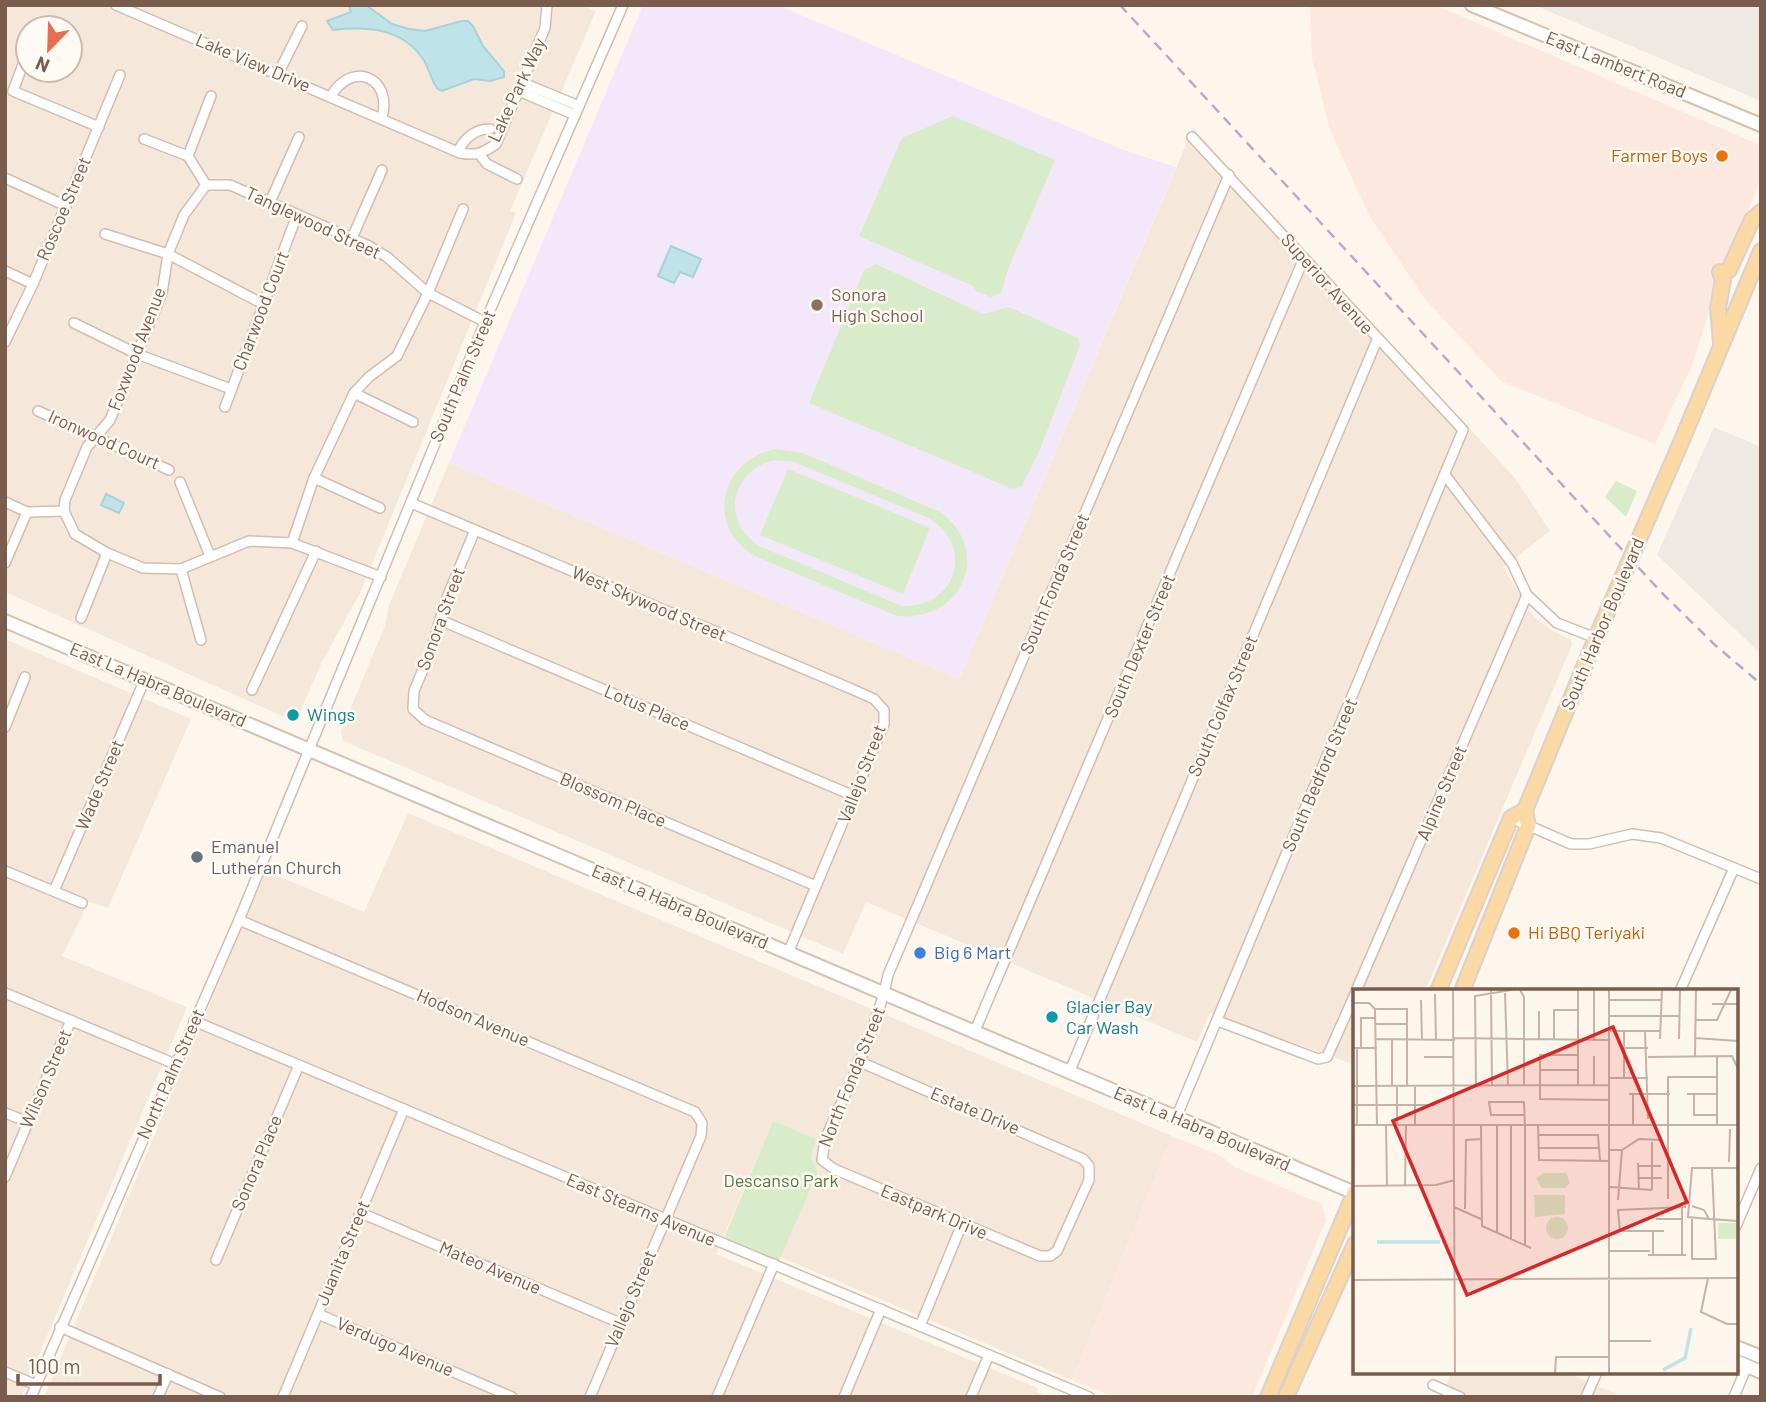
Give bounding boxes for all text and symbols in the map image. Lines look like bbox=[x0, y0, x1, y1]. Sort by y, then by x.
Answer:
north arrow bbox=[14, 14, 84, 84]
street label: East Lambert Road bbox=[1543, 26, 1690, 102]
street label: Lake View Drive bbox=[193, 28, 314, 96]
street label: Lake Park Way bbox=[482, 34, 550, 145]
text: N bbox=[32, 52, 52, 78]
place label: Farmer Boys bbox=[1611, 144, 1708, 166]
marker: Farmer Boys bbox=[1714, 148, 1730, 164]
street label: Roscoe Street bbox=[31, 153, 95, 264]
street label: Tanglewood Street bbox=[242, 181, 385, 263]
street label: Superior Avenue bbox=[1277, 228, 1379, 338]
street label: Charwood Court bbox=[227, 248, 293, 374]
place label: Sonora High School bbox=[831, 283, 924, 326]
street label: Foxwood Avenue bbox=[102, 284, 170, 414]
marker: Sonora High School bbox=[809, 297, 825, 313]
street label: South Palm Street bbox=[424, 306, 500, 445]
street label: Ironwood Court bbox=[45, 405, 164, 474]
street label: South Fonda Street bbox=[1015, 510, 1094, 657]
street label: South Harbor Boulevard bbox=[1556, 534, 1648, 713]
street label: West Skywood Street bbox=[569, 561, 730, 646]
street label: Sonora Street bbox=[411, 564, 469, 673]
street label: South Dexter Street bbox=[1099, 570, 1179, 721]
street label: South Colfax Street bbox=[1182, 632, 1262, 780]
street label: East La Habra Boulevard bbox=[67, 637, 250, 731]
street label: Lotus Place bbox=[601, 679, 694, 735]
street label: South Bedford Street bbox=[1277, 694, 1361, 855]
place label: Wings bbox=[307, 703, 355, 725]
marker: Wings bbox=[285, 707, 301, 723]
street label: Vallejo Street bbox=[832, 721, 890, 826]
street label: Wade Street bbox=[70, 736, 128, 833]
street label: Alpine Street bbox=[1411, 742, 1471, 844]
street label: Blossom Place bbox=[557, 767, 670, 831]
place label: Emanuel Lutheran Church bbox=[211, 835, 341, 878]
marker: Emanuel Lutheran Church bbox=[189, 849, 205, 865]
street label: East La Habra Boulevard bbox=[589, 859, 772, 953]
place label: Hi BBQ Teriyaki bbox=[1528, 921, 1645, 943]
marker: Hi BBQ Teriyaki bbox=[1506, 925, 1522, 941]
place label: Big 6 Mart bbox=[934, 941, 1011, 963]
marker: Big 6 Mart bbox=[912, 945, 928, 961]
street label: Hodson Avenue bbox=[414, 983, 533, 1051]
inset map bbox=[1353, 989, 1738, 1374]
place label: Glacier Bay Car Wash bbox=[1066, 995, 1153, 1038]
street label: North Fonda Street bbox=[813, 1003, 889, 1150]
street label: North Palm Street bbox=[132, 1005, 209, 1142]
marker: Glacier Bay Car Wash bbox=[1044, 1009, 1060, 1025]
street label: Wilson Street bbox=[14, 1026, 76, 1131]
street label: Estate Drive bbox=[927, 1081, 1023, 1139]
street label: East La Habra Boulevard bbox=[1111, 1081, 1294, 1175]
street label: Sonora Place bbox=[226, 1111, 286, 1214]
street label: East Stearns Avenue bbox=[563, 1168, 719, 1250]
park label: Descanso Park bbox=[724, 1169, 838, 1191]
street label: Eastpark Drive bbox=[878, 1179, 991, 1243]
street label: Juanita Street bbox=[310, 1197, 374, 1308]
street label: Mateo Avenue bbox=[436, 1236, 545, 1298]
street label: Vallejo Street bbox=[600, 1247, 660, 1351]
street label: Verdugo Avenue bbox=[333, 1311, 457, 1381]
scale bar bbox=[18, 1342, 159, 1386]
text: 100 m bbox=[28, 1353, 81, 1378]

